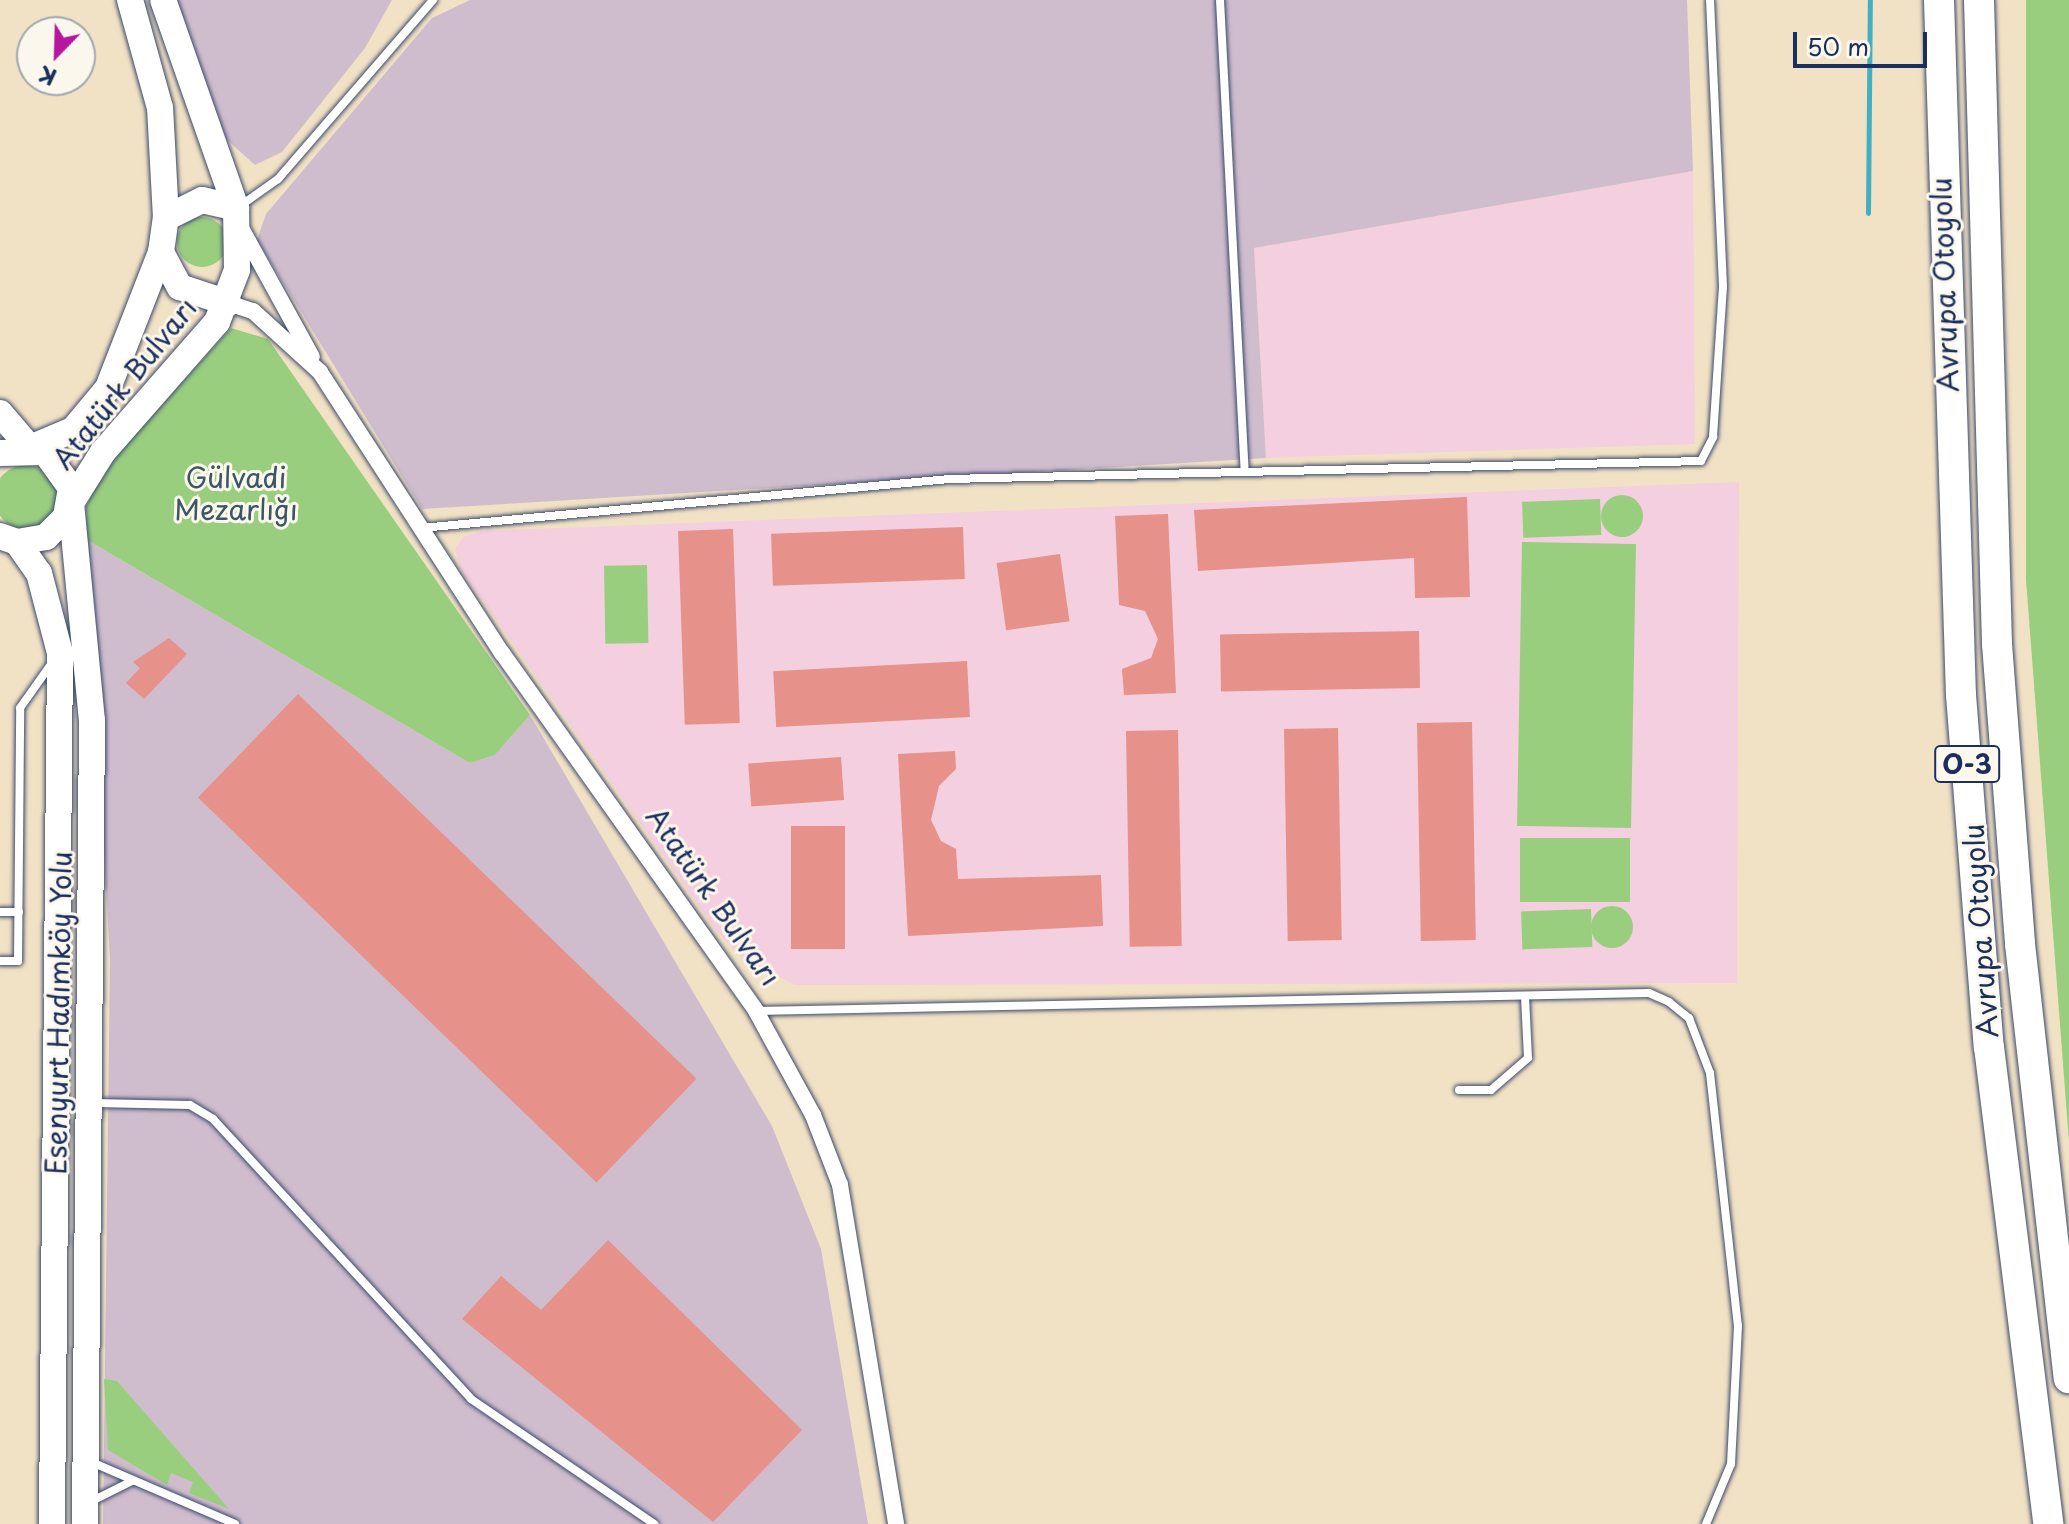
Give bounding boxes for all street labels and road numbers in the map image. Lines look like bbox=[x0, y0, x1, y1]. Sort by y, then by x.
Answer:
street label: Avrupa Otoyolu bbox=[1923, 178, 1965, 392]
street label: Atatürk Bulvarı bbox=[44, 290, 204, 476]
road number: O-3 bbox=[1933, 742, 2001, 786]
street label: Atatürk Bulvarı bbox=[639, 800, 789, 992]
street label: Avrupa Otoyolu bbox=[1956, 824, 2004, 1038]
street label: Esenyurt Hadımköy Yolu bbox=[38, 850, 78, 1176]

